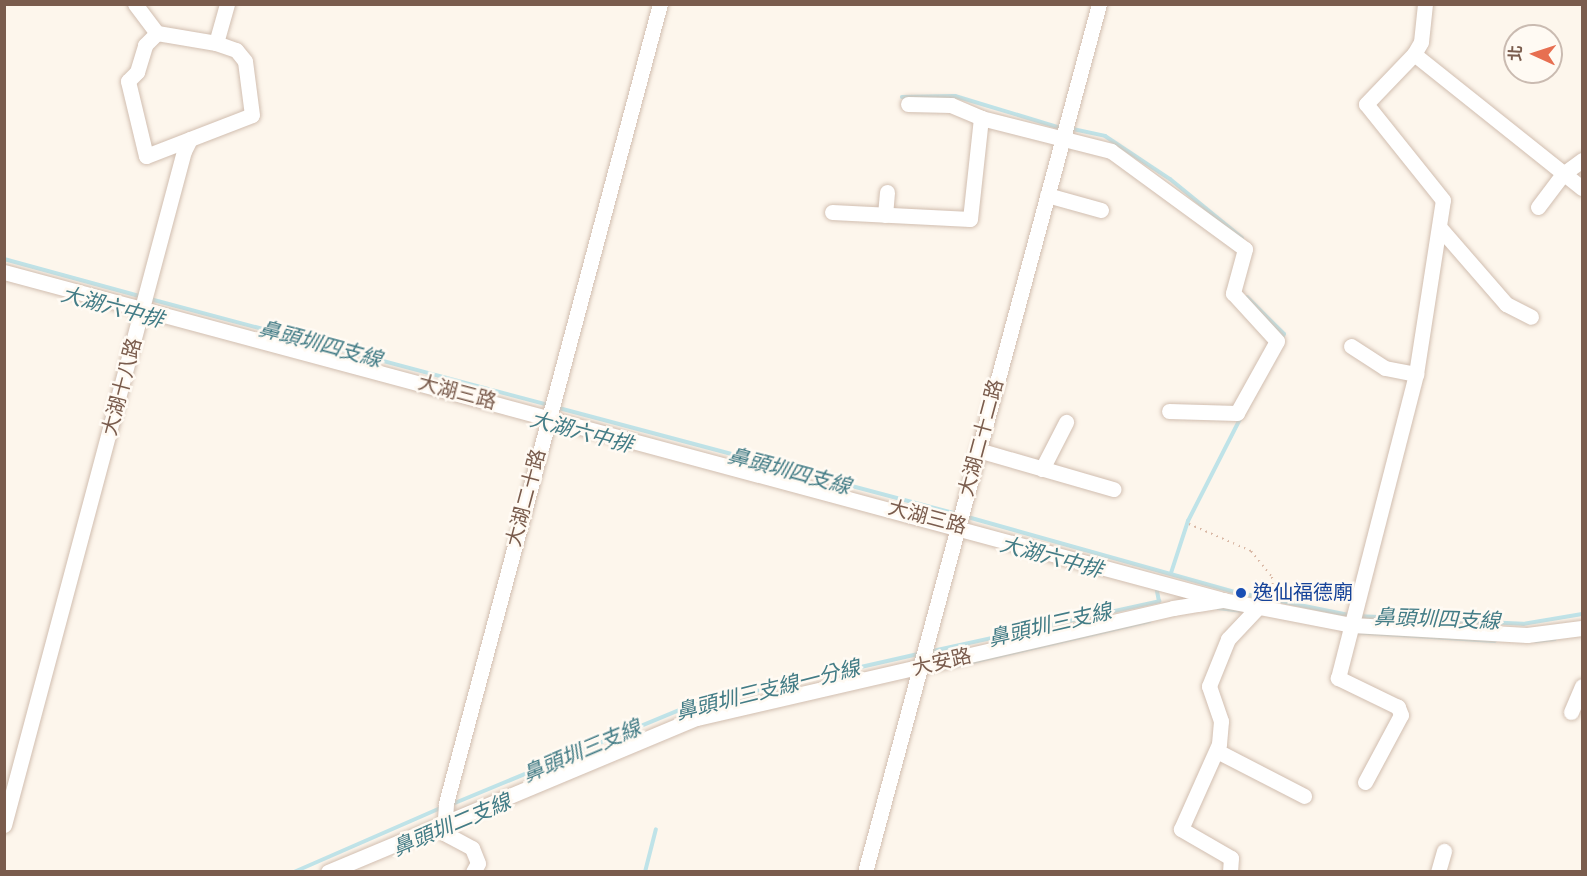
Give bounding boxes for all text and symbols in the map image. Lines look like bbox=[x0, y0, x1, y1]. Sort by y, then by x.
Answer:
north arrow bbox=[1503, 24, 1563, 84]
text: 北 bbox=[1507, 45, 1526, 62]
water label: 大湖六中排 bbox=[58, 282, 166, 334]
water label: 鼻頭圳四支線 bbox=[256, 317, 384, 373]
street label: 大湖十八路 bbox=[98, 336, 148, 438]
street label: 大湖三路 bbox=[415, 371, 499, 415]
street label: 大湖二十二路 bbox=[955, 377, 1009, 499]
water label: 大湖六中排 bbox=[527, 407, 635, 459]
water label: 鼻頭圳四支線 bbox=[725, 444, 853, 500]
street label: 大湖二十路 bbox=[502, 447, 552, 549]
street label: 大湖三路 bbox=[885, 496, 969, 540]
water label: 大湖六中排 bbox=[997, 532, 1105, 584]
place label: 逸仙福德廟 bbox=[1253, 581, 1353, 605]
marker: 逸仙福德廟 bbox=[1234, 586, 1248, 600]
water label: 鼻頭圳三支線 bbox=[986, 600, 1114, 652]
water label: 鼻頭圳四支線 bbox=[1374, 605, 1500, 635]
street label: 大安路 bbox=[910, 645, 974, 681]
water label: 鼻頭圳三支線一分線 bbox=[673, 656, 863, 726]
water label: 鼻頭圳三支線 bbox=[519, 716, 645, 788]
water label: 鼻頭圳二支線 bbox=[389, 790, 515, 862]

